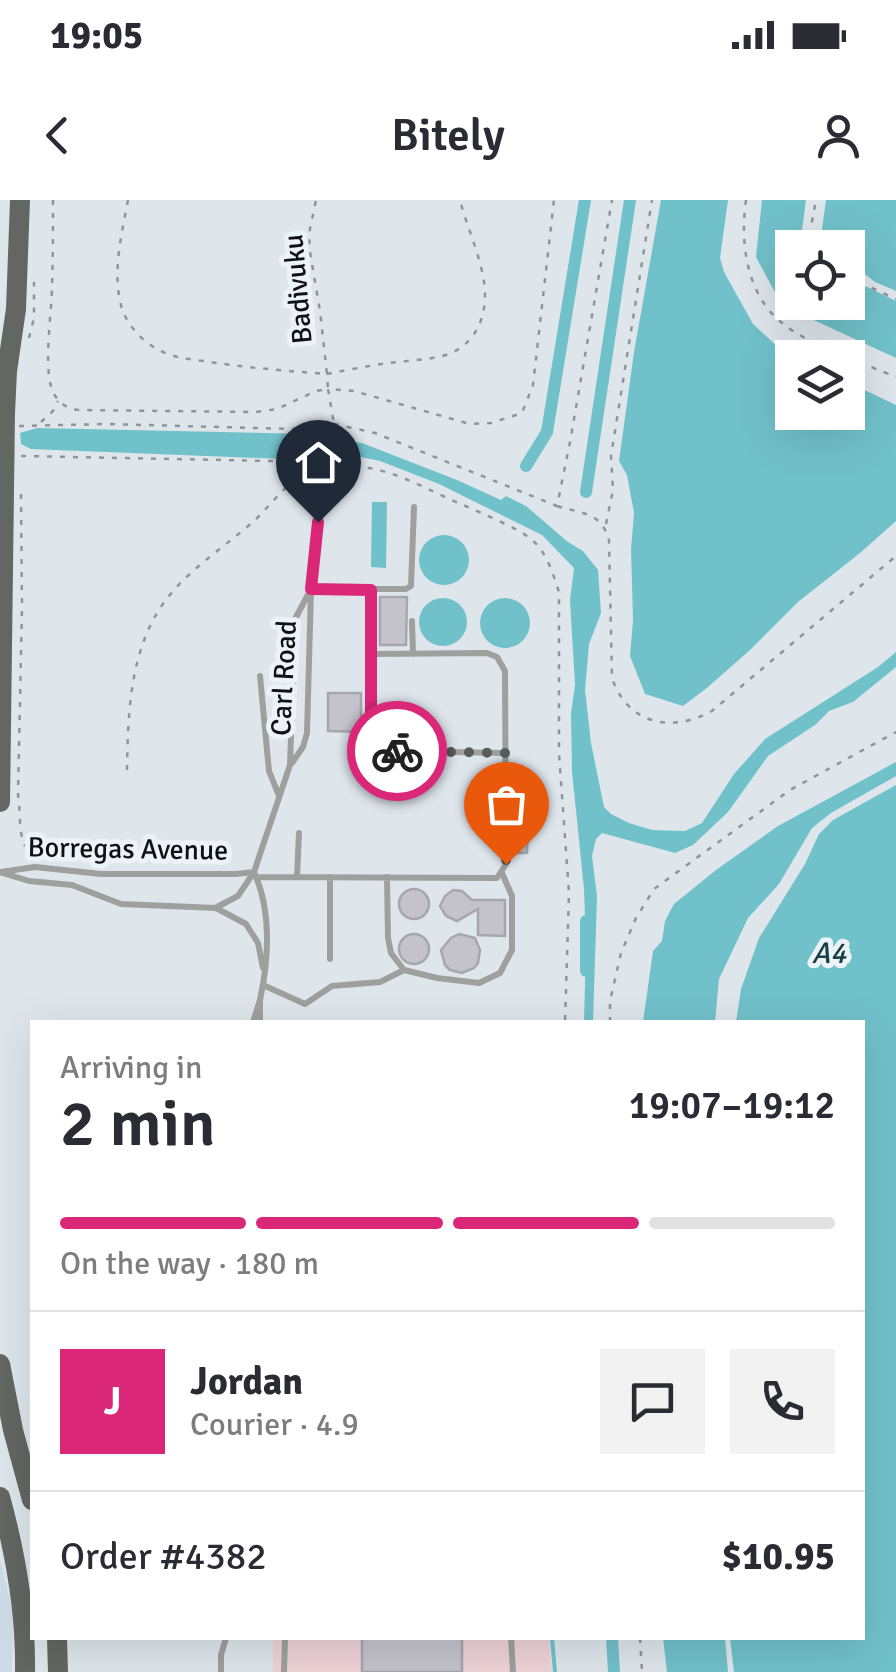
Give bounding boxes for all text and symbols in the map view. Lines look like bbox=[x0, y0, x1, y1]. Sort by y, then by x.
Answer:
text: 19:05 bbox=[50, 12, 143, 59]
icon: back bbox=[30, 108, 85, 163]
text: Bitely bbox=[391, 108, 505, 163]
icon: person bbox=[811, 108, 866, 163]
map controls bbox=[775, 230, 865, 430]
button: locate bbox=[775, 230, 865, 320]
street label: Badivuku bbox=[276, 233, 320, 345]
button: layers bbox=[775, 340, 865, 430]
pin bbox=[276, 420, 361, 523]
icon: home bbox=[291, 435, 346, 490]
street label: Carl Road bbox=[264, 619, 304, 737]
courier bbox=[347, 701, 447, 801]
icon: bike bbox=[370, 724, 425, 779]
pin bbox=[464, 762, 549, 865]
icon: bag bbox=[479, 777, 534, 832]
street label: Borregas Avenue bbox=[27, 830, 229, 868]
water label: A4 bbox=[812, 935, 847, 972]
text: Arriving in bbox=[60, 1048, 202, 1087]
text: 19:07–19:12 bbox=[629, 1082, 835, 1129]
text: 2 min bbox=[60, 1084, 216, 1164]
text: On the way · 180 m bbox=[60, 1244, 319, 1283]
button: chat bbox=[600, 1349, 705, 1454]
button: phone bbox=[730, 1349, 835, 1454]
text: Jordan bbox=[190, 1358, 303, 1405]
text: J bbox=[104, 1378, 121, 1425]
text: Courier · 4.9 bbox=[190, 1405, 359, 1444]
text: Order #4382 bbox=[60, 1533, 267, 1580]
text: $10.95 bbox=[722, 1533, 835, 1580]

